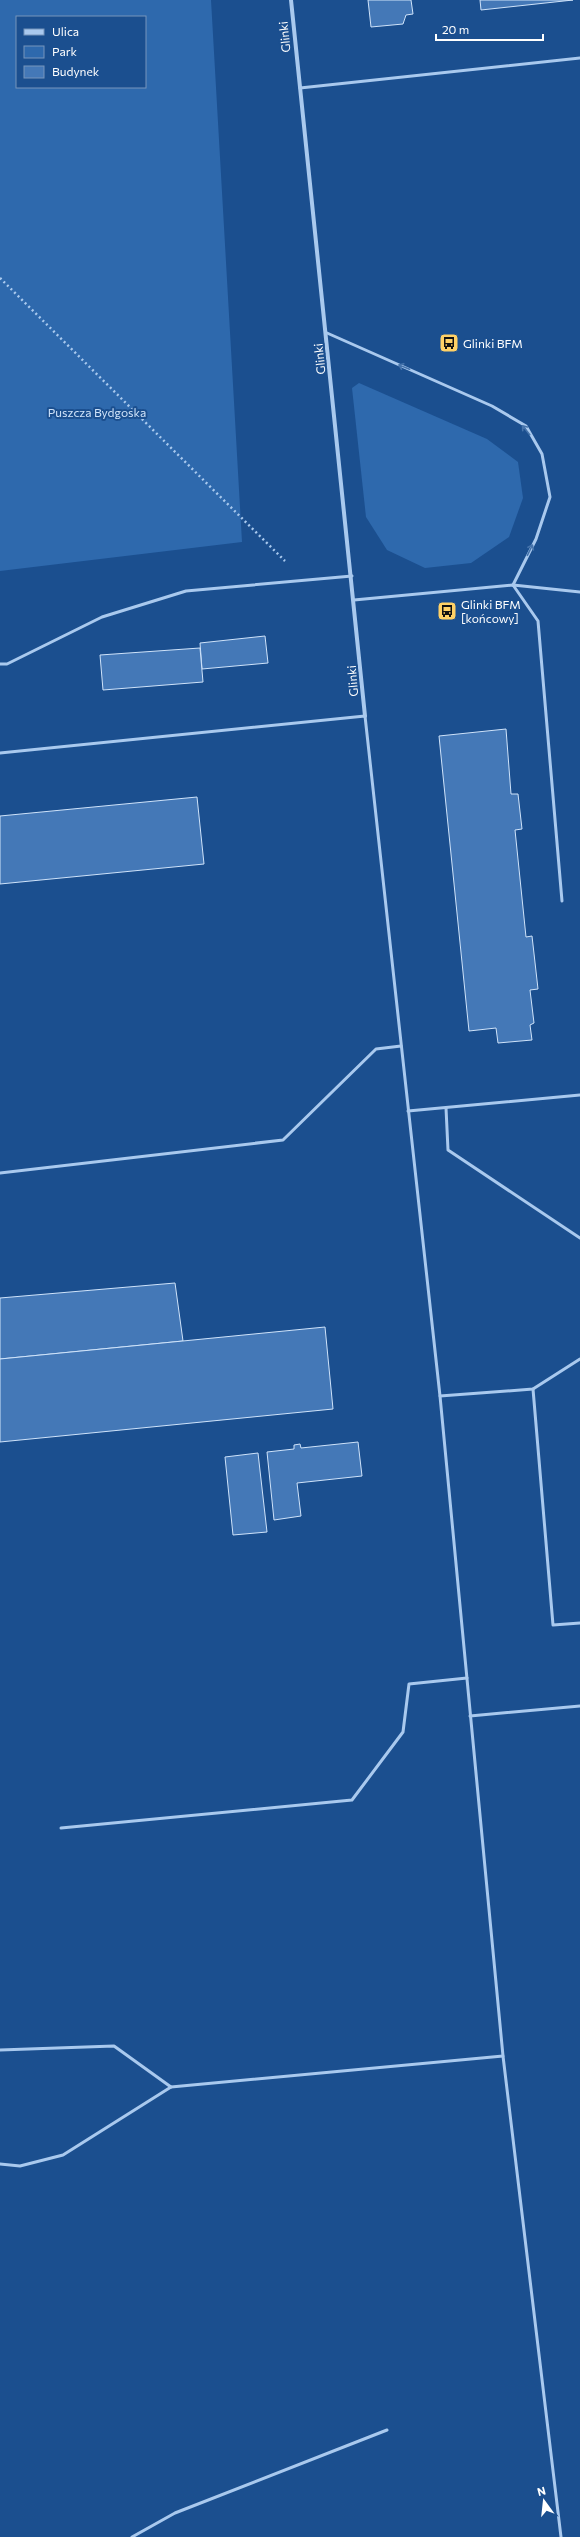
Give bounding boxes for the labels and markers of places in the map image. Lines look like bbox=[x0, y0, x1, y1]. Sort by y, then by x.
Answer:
bus stop icon: Glinki BFM bbox=[438, 332, 460, 354]
place label: Glinki BFM bbox=[463, 336, 523, 350]
place label: Glinki BFM [końcowy] bbox=[461, 597, 521, 625]
bus stop icon: Glinki BFM [końcowy] bbox=[436, 600, 458, 622]

